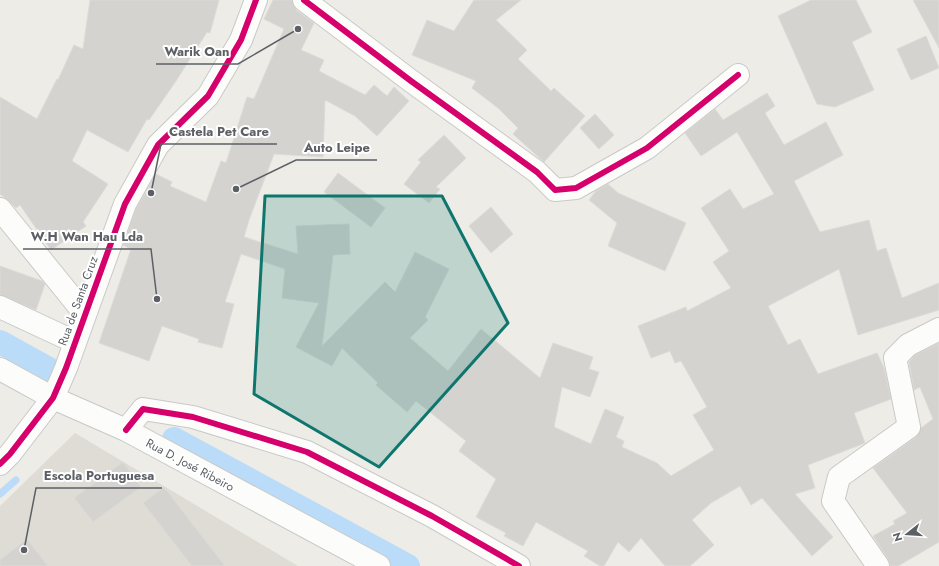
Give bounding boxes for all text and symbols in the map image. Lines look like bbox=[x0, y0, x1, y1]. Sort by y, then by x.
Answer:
callout: Warik Oan bbox=[156, 39, 238, 64]
text: Warik Oan bbox=[164, 42, 230, 61]
callout: Castela Pet Care bbox=[161, 119, 277, 144]
text: Castela Pet Care bbox=[169, 122, 270, 141]
callout: Auto Leipe bbox=[296, 135, 377, 160]
text: Auto Leipe bbox=[303, 138, 370, 157]
callout: W.H Wan Hau Lda bbox=[23, 224, 151, 249]
text: W.H Wan Hau Lda bbox=[31, 227, 143, 246]
street label: Rua de Santa Cruz bbox=[53, 253, 103, 348]
street label: Rua D. José Ribeiro bbox=[143, 434, 238, 496]
callout: Escola Portuguesa bbox=[36, 463, 162, 488]
text: Escola Portuguesa bbox=[44, 466, 154, 485]
north arrow bbox=[887, 514, 927, 554]
text: N bbox=[889, 530, 906, 543]

